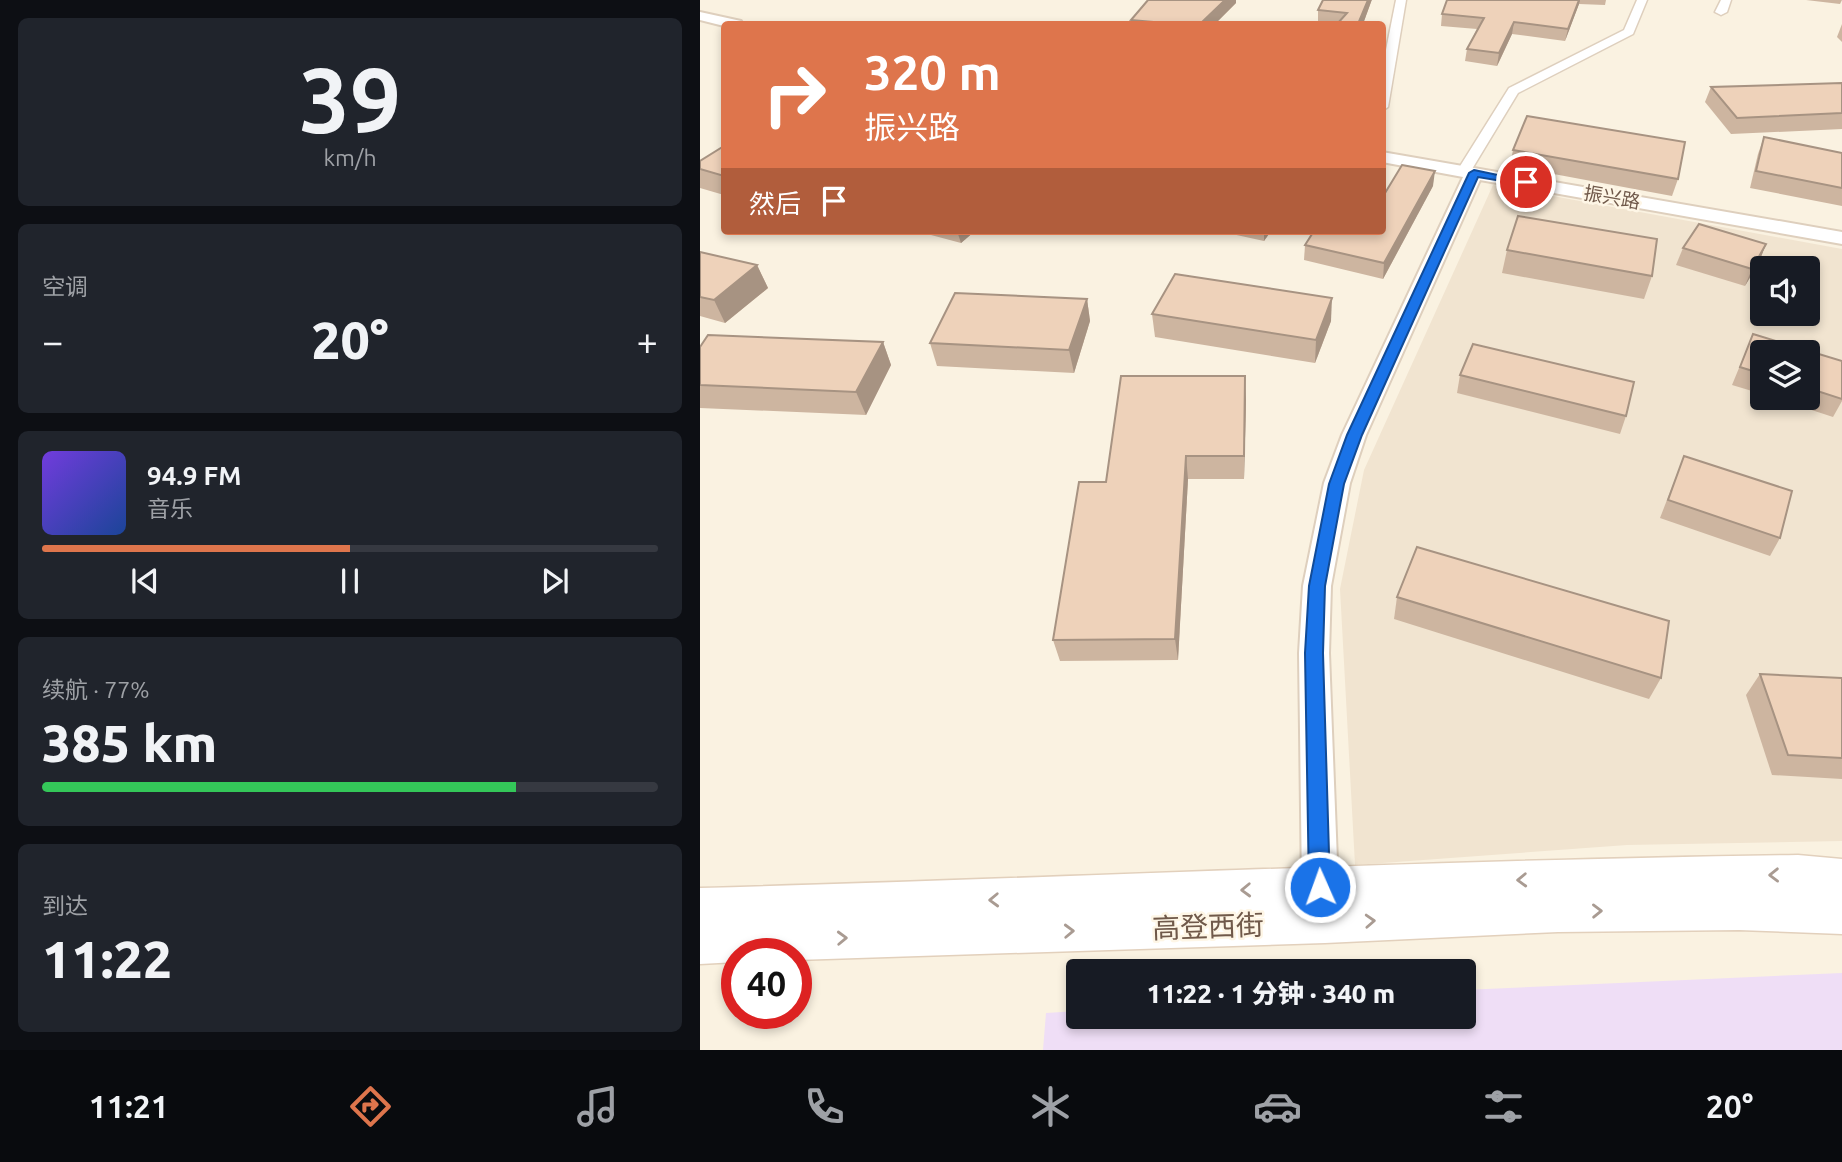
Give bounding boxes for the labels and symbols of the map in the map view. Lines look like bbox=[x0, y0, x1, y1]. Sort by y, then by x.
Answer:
pin bbox=[1496, 152, 1556, 212]
street label: 振兴路 bbox=[1582, 181, 1642, 213]
position arrow bbox=[1283, 850, 1357, 924]
one-way arrow bbox=[1768, 867, 1779, 883]
one-way arrow bbox=[1516, 872, 1527, 887]
one-way arrow bbox=[1240, 883, 1251, 898]
one-way arrow bbox=[988, 892, 999, 907]
one-way arrow bbox=[1592, 903, 1603, 919]
street label: 高登西街 bbox=[1151, 909, 1265, 943]
one-way arrow bbox=[1365, 913, 1376, 928]
one-way arrow bbox=[1064, 923, 1075, 938]
one-way arrow bbox=[837, 930, 847, 946]
speed limit sign: 40 bbox=[721, 938, 812, 1029]

